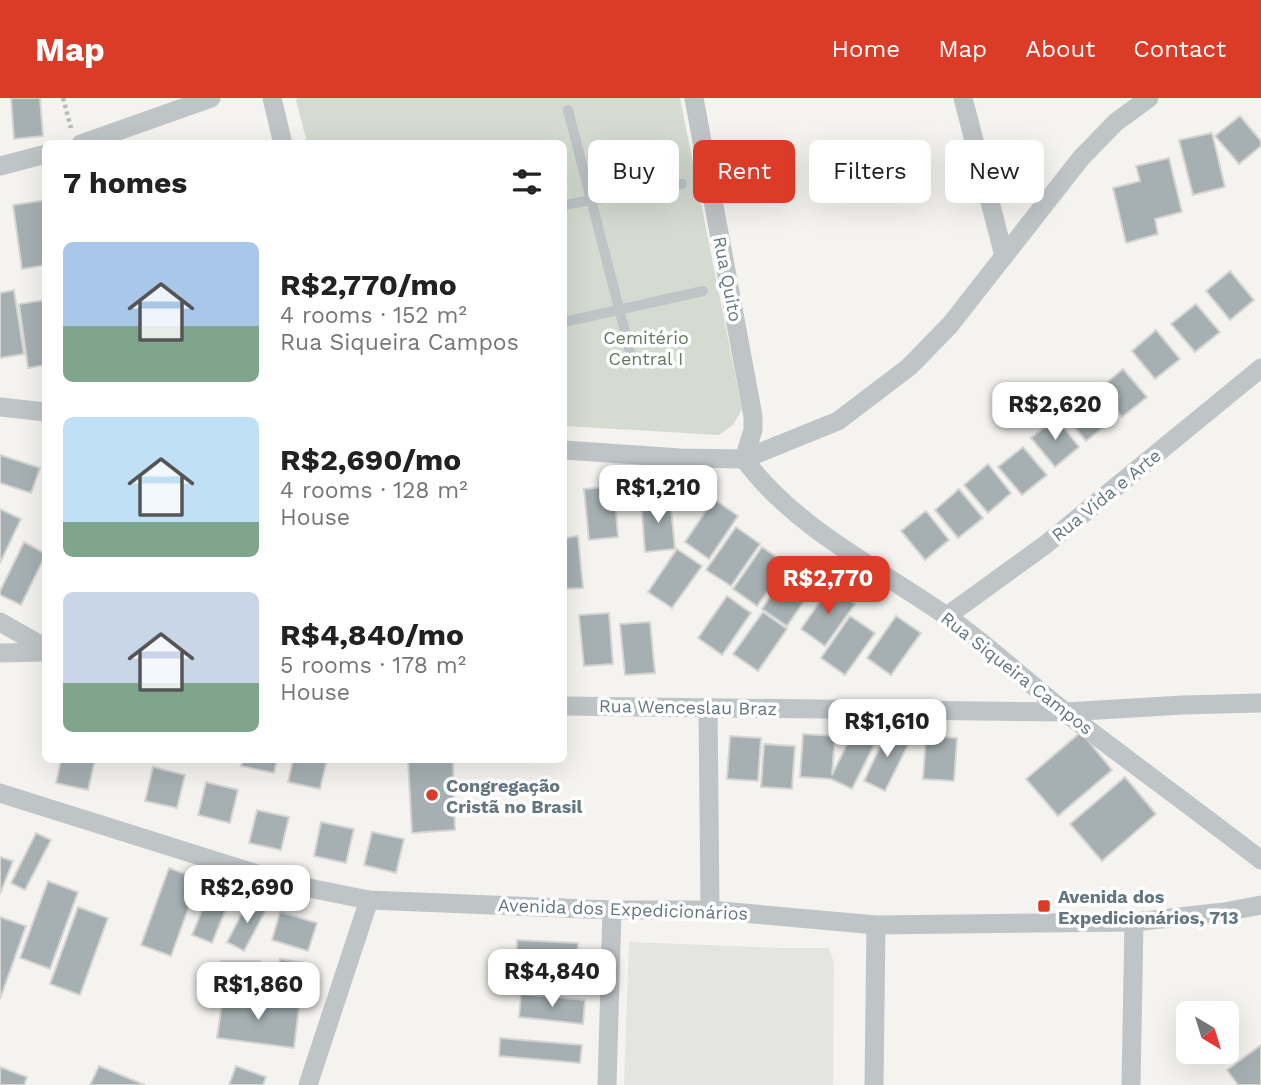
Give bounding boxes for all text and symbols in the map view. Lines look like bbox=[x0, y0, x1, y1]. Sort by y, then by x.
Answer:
text: Map bbox=[35, 30, 105, 69]
text: Home bbox=[832, 35, 900, 63]
text: Map bbox=[938, 35, 987, 63]
text: About bbox=[1025, 35, 1095, 63]
text: Contact bbox=[1133, 35, 1226, 63]
chip: Buy bbox=[588, 140, 679, 203]
chip: Rent bbox=[693, 140, 795, 203]
chip: Filters bbox=[809, 140, 931, 203]
chip: New bbox=[945, 140, 1044, 203]
icon: filters bbox=[508, 163, 546, 201]
text: 7 homes bbox=[63, 165, 187, 200]
street label: Rua Quito bbox=[709, 235, 747, 323]
text: R$2,770/mo bbox=[280, 267, 457, 302]
icon: home bbox=[119, 270, 203, 354]
text: 4 rooms · 152 m² bbox=[280, 302, 467, 329]
park label: Cemitério Central I bbox=[603, 327, 689, 369]
text: Rua Siqueira Campos bbox=[280, 329, 519, 356]
pin: R$2,620 bbox=[990, 382, 1120, 442]
text: R$2,620 bbox=[1008, 391, 1102, 418]
text: R$2,690/mo bbox=[280, 442, 461, 477]
icon: home bbox=[119, 445, 203, 529]
street label: Rua Vida e Arte bbox=[1047, 445, 1165, 545]
pin: R$1,210 bbox=[593, 466, 723, 525]
text: R$1,210 bbox=[615, 474, 701, 501]
text: 4 rooms · 128 m² bbox=[280, 477, 468, 504]
text: House bbox=[280, 504, 350, 531]
pin: R$2,770 bbox=[763, 556, 893, 616]
text: R$2,770 bbox=[783, 565, 873, 592]
street label: Rua Siqueira Campos bbox=[937, 607, 1097, 739]
text: R$4,840/mo bbox=[280, 617, 464, 652]
icon: home bbox=[119, 620, 203, 704]
text: 5 rooms · 178 m² bbox=[280, 652, 466, 679]
text: House bbox=[280, 679, 350, 706]
street label: Rua Wenceslau Braz bbox=[599, 695, 777, 719]
pin: R$1,610 bbox=[822, 700, 952, 759]
text: R$1,610 bbox=[844, 708, 930, 735]
place label: Congregação Cristã no Brasil bbox=[446, 775, 583, 817]
marker: Congregação Cristã no Brasil bbox=[424, 787, 440, 803]
pin: R$2,690 bbox=[182, 866, 312, 925]
text: R$2,690 bbox=[200, 874, 294, 901]
place label: Avenida dos Expedicionários, 713 bbox=[1058, 886, 1239, 928]
street label: Avenida dos Expedicionários bbox=[498, 894, 748, 924]
marker: Avenida dos Expedicionários, 713 bbox=[1036, 898, 1052, 914]
pin: R$4,840 bbox=[487, 950, 617, 1009]
text: R$4,840 bbox=[504, 958, 600, 985]
pin: R$1,860 bbox=[193, 962, 323, 1022]
text: R$1,860 bbox=[213, 971, 303, 998]
north arrow bbox=[1176, 1001, 1239, 1064]
map controls bbox=[1176, 1001, 1239, 1064]

